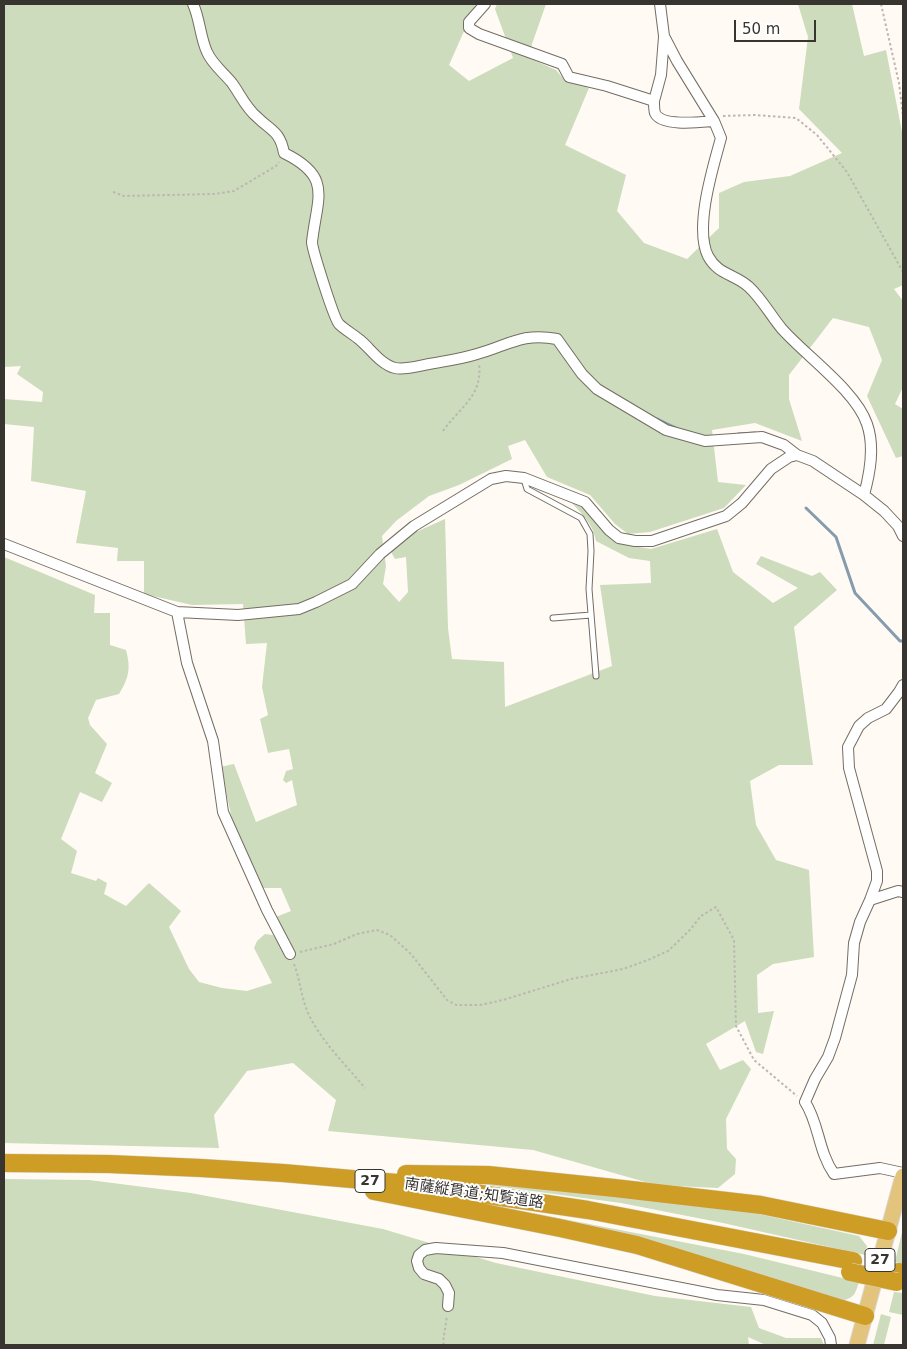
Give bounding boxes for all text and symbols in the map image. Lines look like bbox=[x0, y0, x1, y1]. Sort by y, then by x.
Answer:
scale bar bbox=[737, 10, 820, 42]
text: 50 m bbox=[742, 20, 780, 38]
road number: 27 bbox=[355, 1170, 385, 1192]
street label: 南薩縦貫道;知覧道路 bbox=[403, 1175, 545, 1213]
road number: 27 bbox=[865, 1248, 895, 1272]

